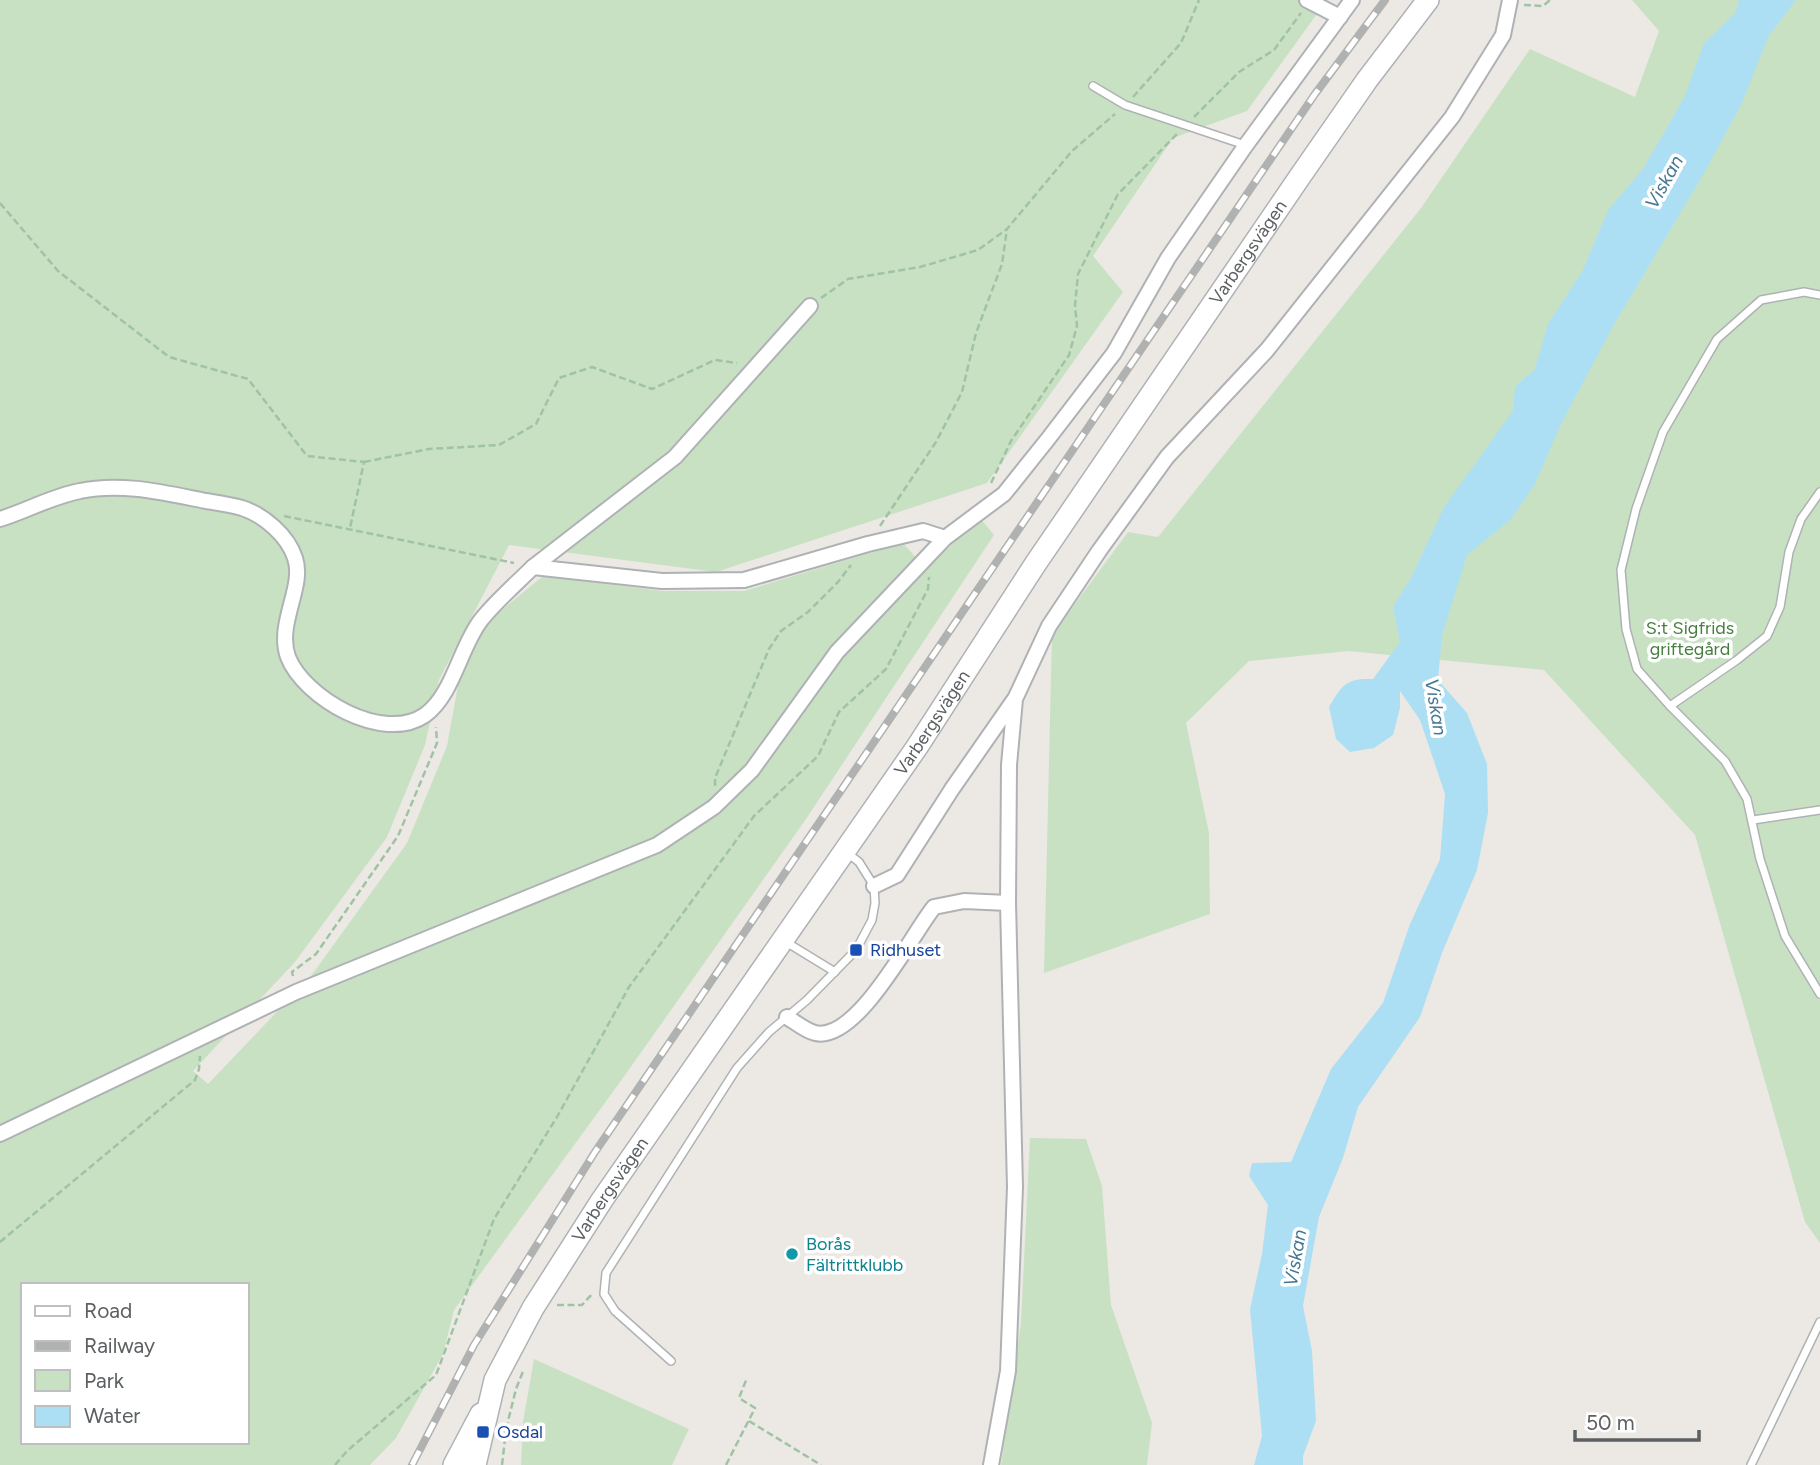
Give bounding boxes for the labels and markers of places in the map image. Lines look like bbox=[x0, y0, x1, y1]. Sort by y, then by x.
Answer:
place label: Ridhuset bbox=[870, 939, 941, 961]
marker: Ridhuset bbox=[848, 942, 864, 958]
place label: Borås Fältrittklubb bbox=[806, 1233, 903, 1276]
marker: Borås Fältrittklubb bbox=[784, 1246, 800, 1262]
place label: Osdal bbox=[497, 1421, 543, 1443]
marker: Osdal bbox=[475, 1424, 491, 1440]

